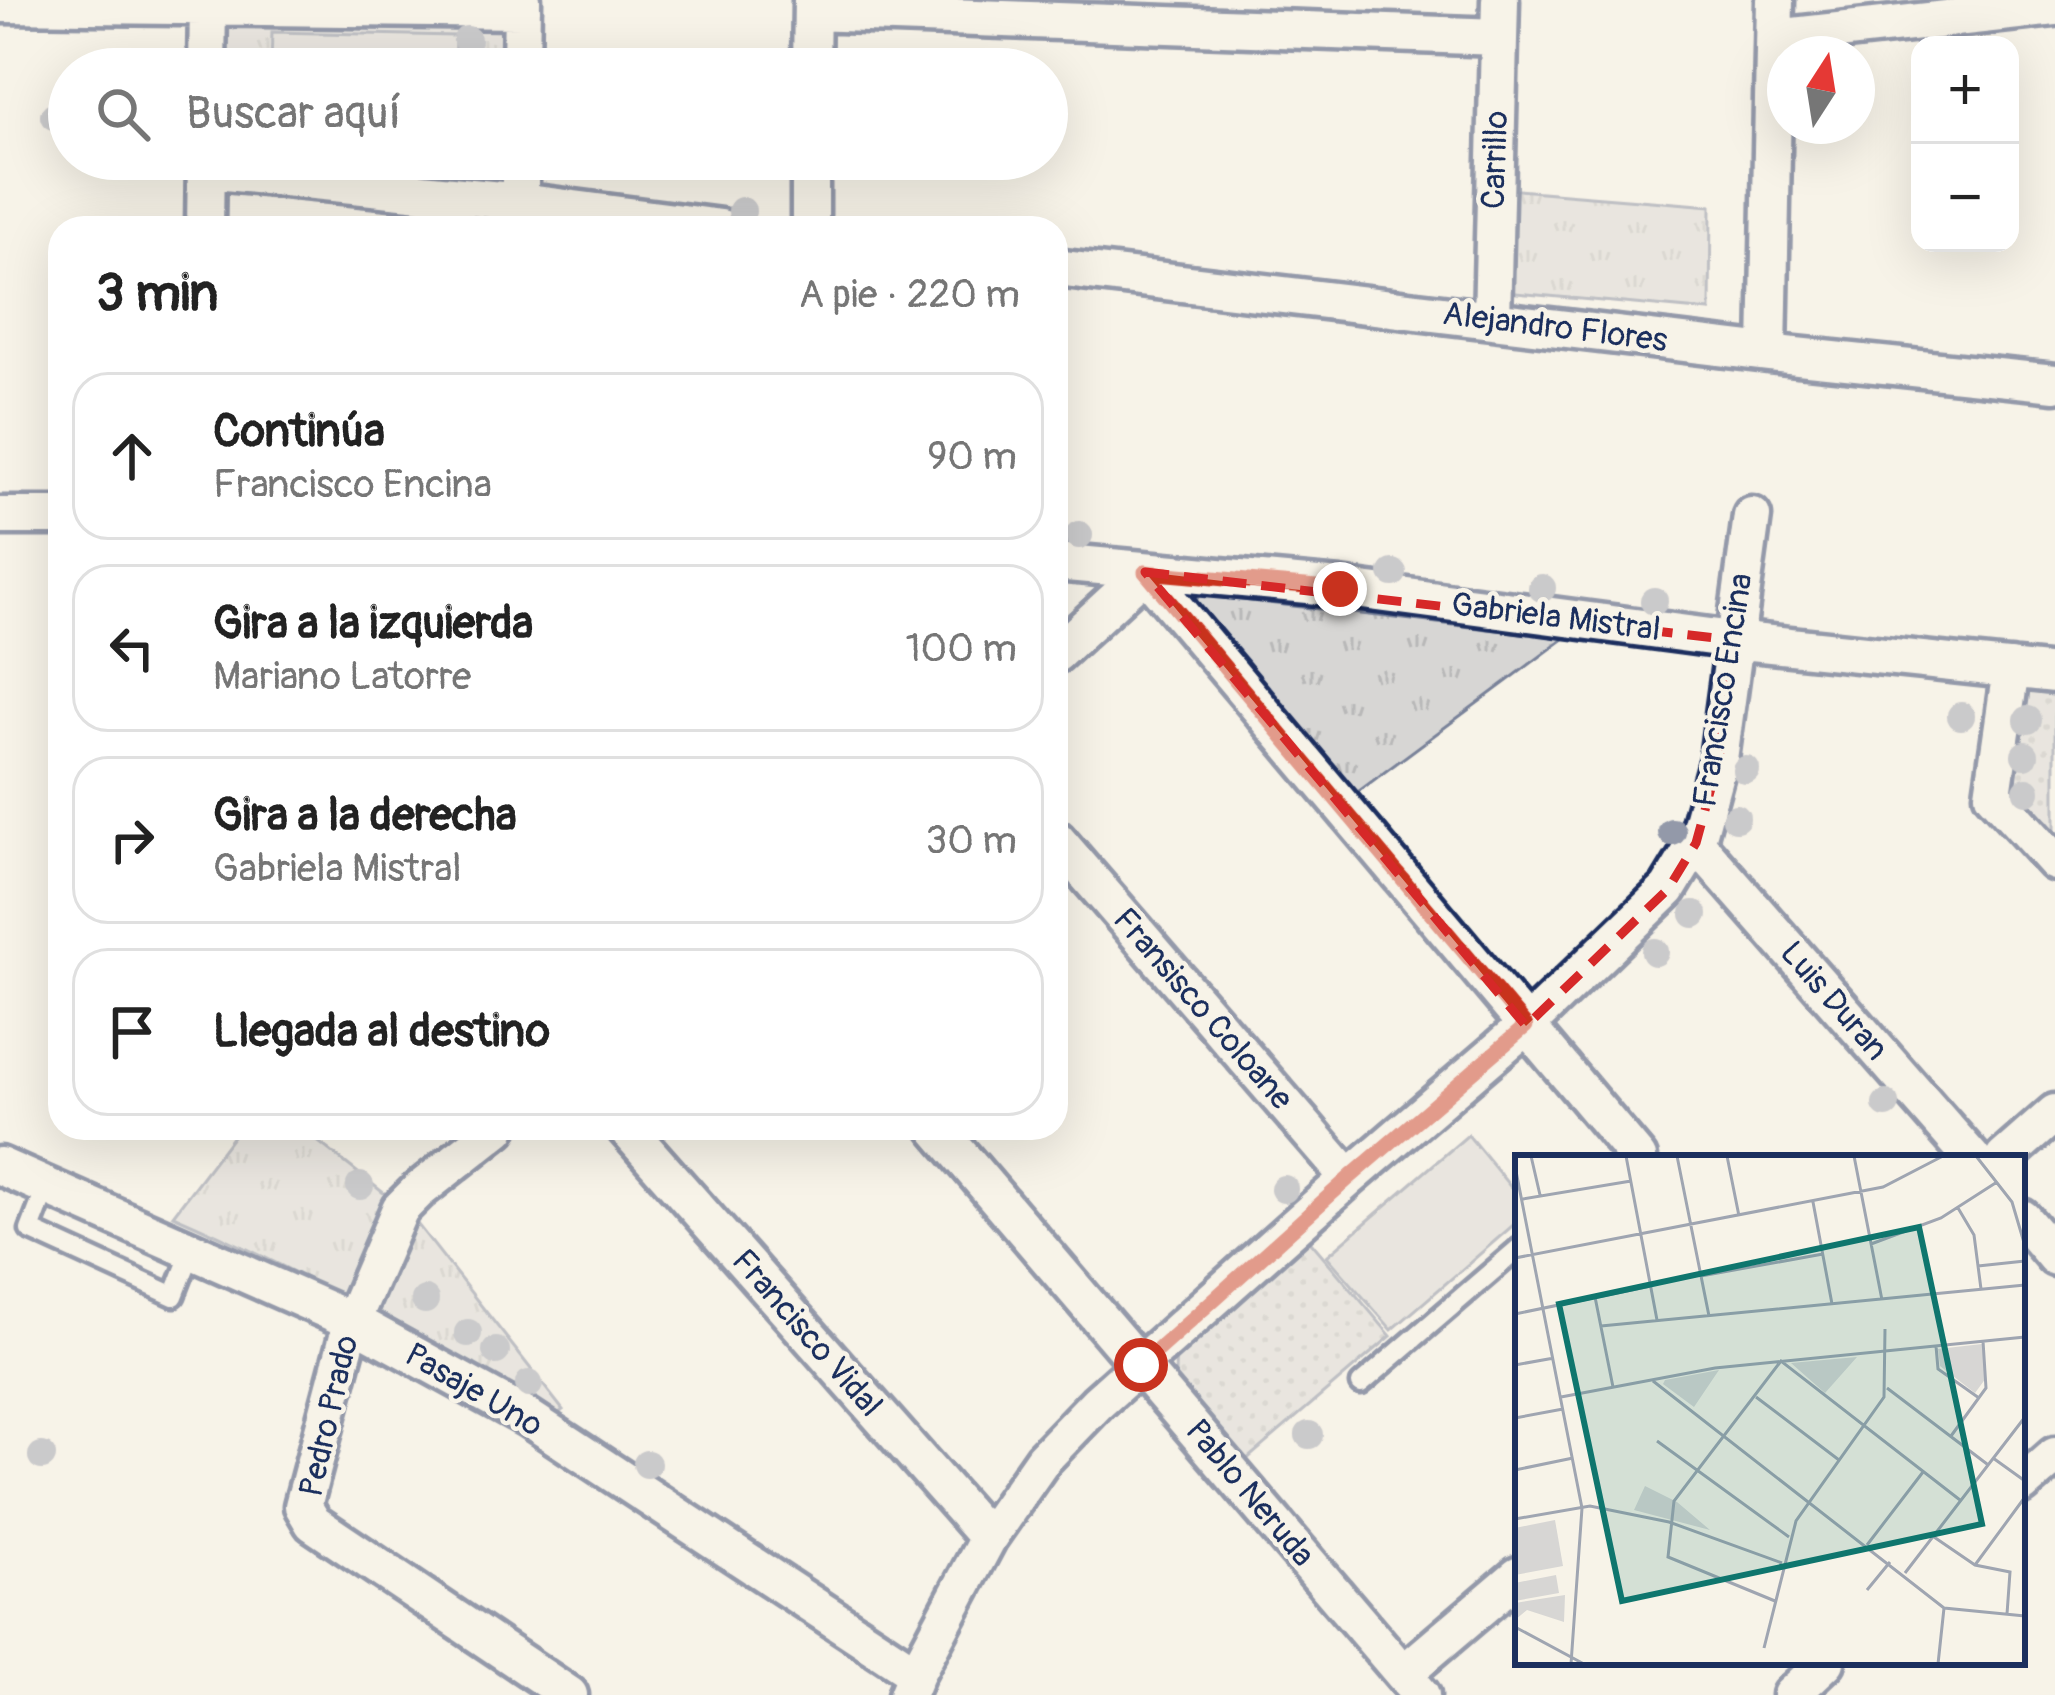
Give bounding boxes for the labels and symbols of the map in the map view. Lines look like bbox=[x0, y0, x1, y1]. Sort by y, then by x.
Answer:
north arrow bbox=[1767, 36, 1875, 144]
street label: Carrillo bbox=[1473, 110, 1517, 210]
street label: Alejandro Flores bbox=[1440, 293, 1670, 361]
route end bbox=[1313, 562, 1367, 616]
street label: Francisco Encina bbox=[1684, 570, 1762, 810]
street label: Gabriela Mistral bbox=[1449, 584, 1663, 650]
street label: Fransisco Coloane bbox=[1104, 900, 1302, 1118]
street label: Luis Duran bbox=[1771, 933, 1897, 1069]
inset map bbox=[1515, 1155, 2025, 1665]
street label: Francisco Vidal bbox=[723, 1241, 891, 1425]
street label: Pedro Prado bbox=[291, 1331, 367, 1501]
street label: Pasaje Uno bbox=[398, 1334, 550, 1446]
route start bbox=[1114, 1338, 1168, 1392]
street label: Pablo Neruda bbox=[1177, 1411, 1323, 1575]

